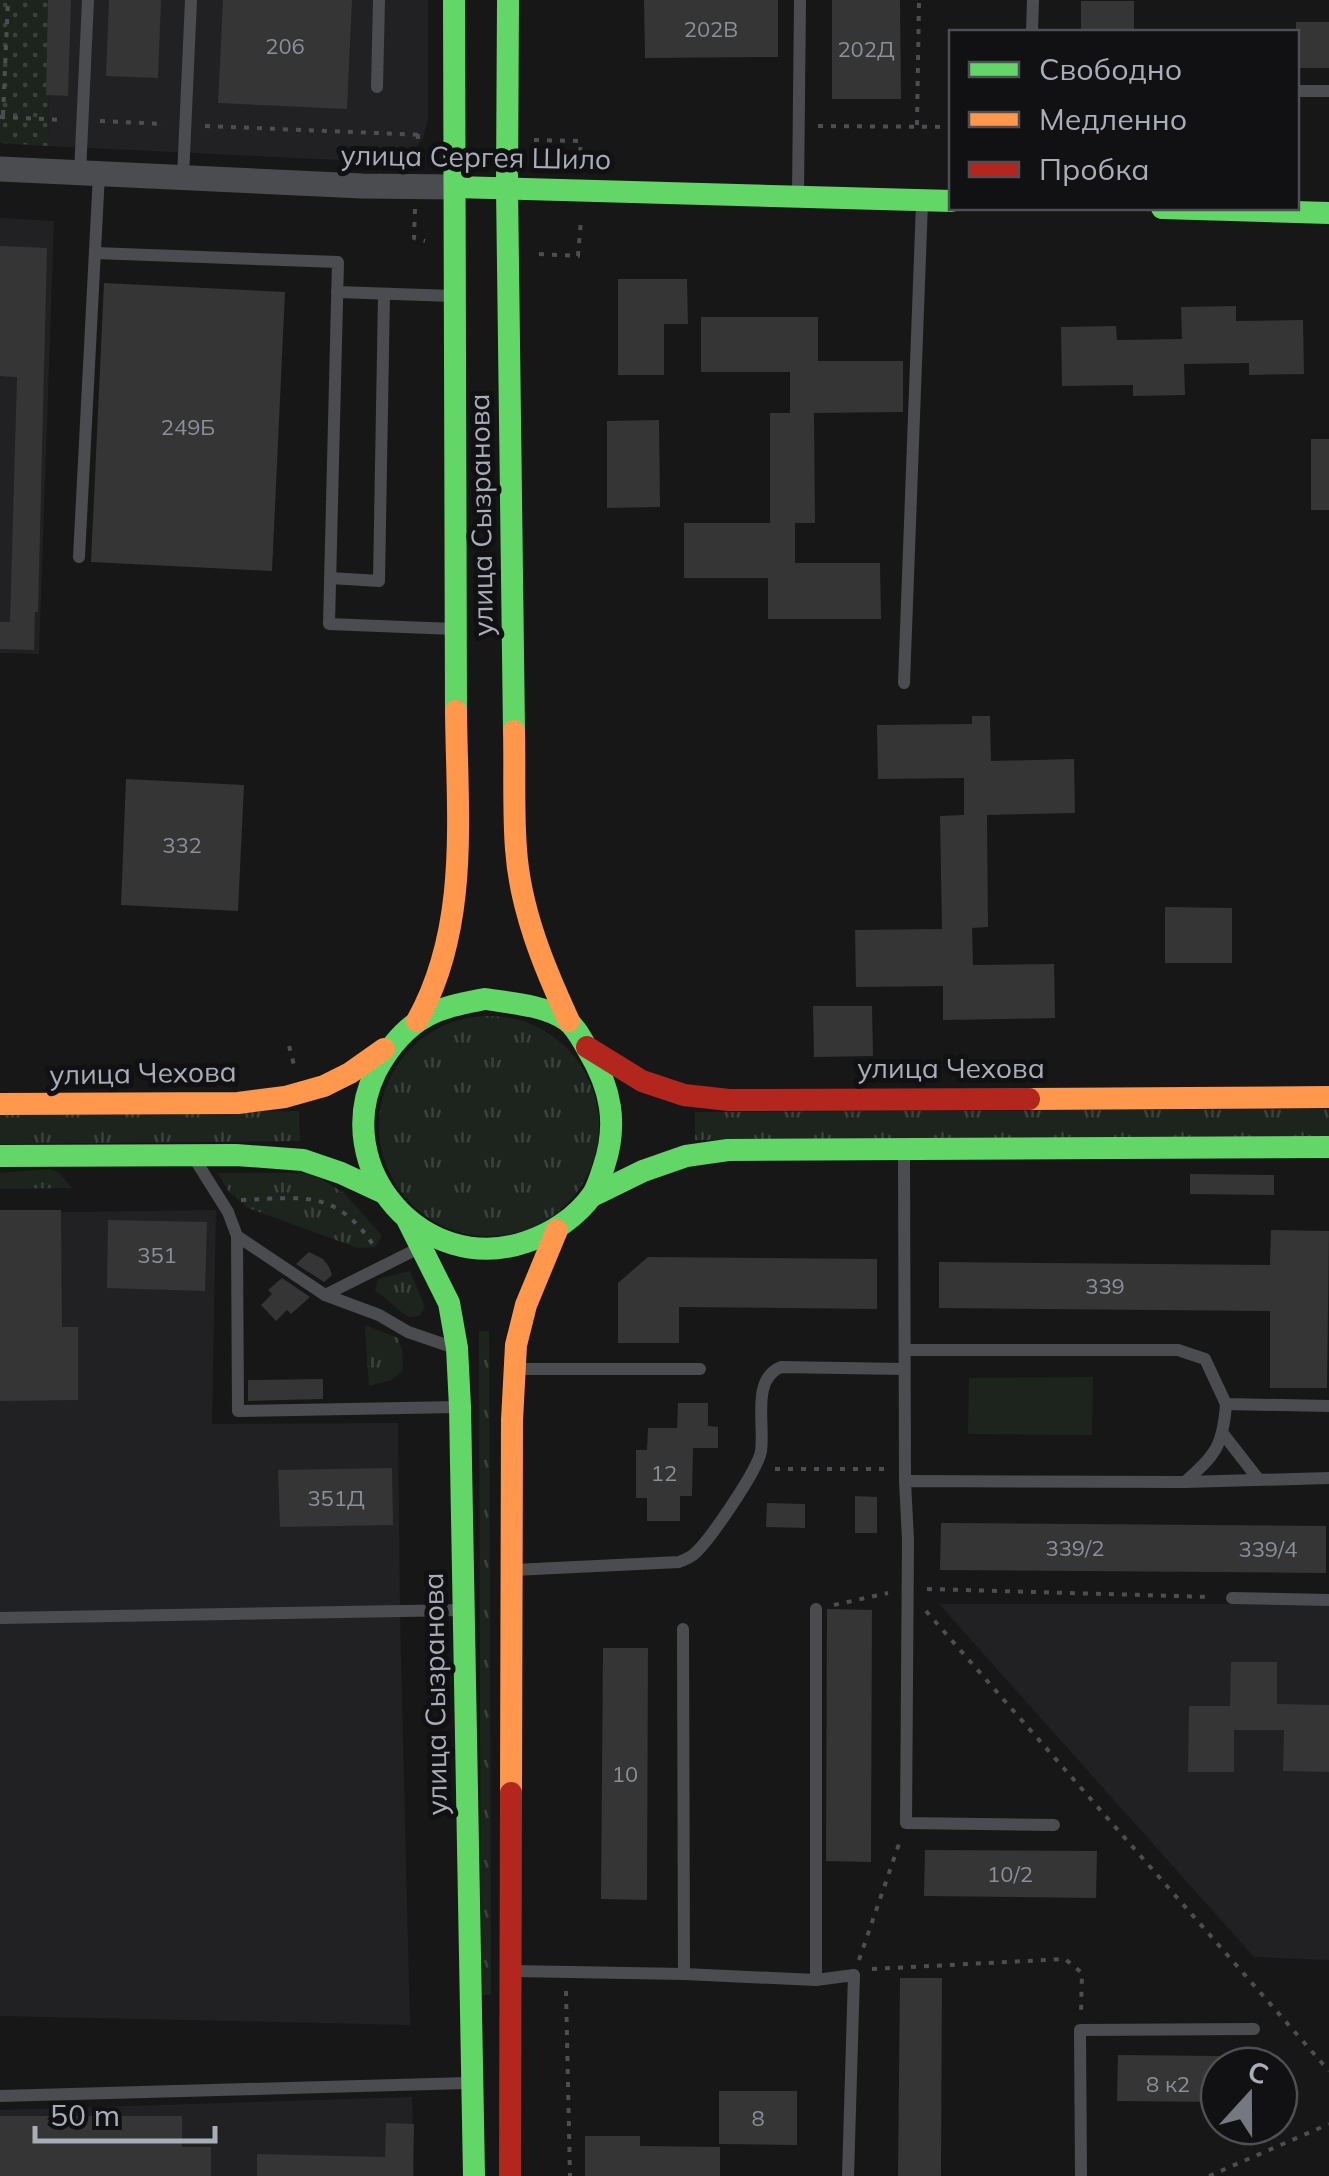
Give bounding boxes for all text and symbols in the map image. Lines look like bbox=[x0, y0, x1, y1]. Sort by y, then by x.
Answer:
house number: 202В bbox=[684, 15, 738, 43]
legend bbox=[949, 30, 1299, 210]
house number: 206 bbox=[265, 32, 305, 60]
house number: 202Д bbox=[837, 35, 895, 63]
text: Свободно bbox=[1039, 50, 1182, 88]
text: Медленно bbox=[1039, 100, 1187, 138]
street label: улица Сергея Шило bbox=[340, 137, 612, 176]
text: Пробка bbox=[1039, 150, 1150, 188]
street label: улица Сызранова bbox=[461, 393, 500, 637]
house number: 249Б bbox=[161, 413, 215, 441]
house number: 332 bbox=[162, 831, 202, 859]
street label: улица Чехова bbox=[857, 1050, 1045, 1085]
street label: улица Чехова bbox=[49, 1053, 237, 1092]
house number: 351 bbox=[137, 1241, 177, 1269]
house number: 339 bbox=[1085, 1272, 1125, 1300]
house number: 12 bbox=[651, 1459, 677, 1487]
house number: 351Д bbox=[307, 1484, 365, 1512]
house number: 339/2 bbox=[1045, 1534, 1105, 1562]
house number: 339/4 bbox=[1238, 1535, 1298, 1563]
street label: улица Сызранова bbox=[415, 1572, 454, 1816]
house number: 10 bbox=[612, 1760, 638, 1788]
house number: 10/2 bbox=[987, 1860, 1033, 1888]
north arrow bbox=[1199, 2046, 1299, 2146]
text: С bbox=[1243, 2052, 1273, 2092]
house number: 8 к2 bbox=[1146, 2070, 1190, 2098]
scale bar bbox=[35, 2081, 215, 2143]
text: 50 m bbox=[50, 2096, 120, 2134]
house number: 8 bbox=[751, 2104, 765, 2132]

